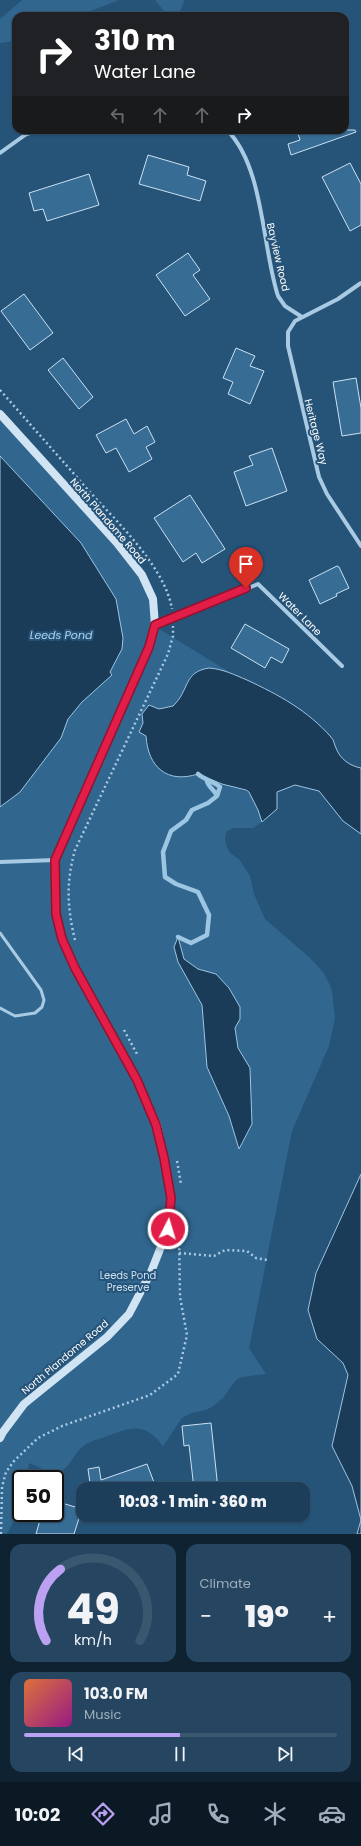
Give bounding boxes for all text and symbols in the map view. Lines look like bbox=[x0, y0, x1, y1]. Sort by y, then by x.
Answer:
text: 310 m bbox=[94, 21, 175, 60]
icon: right bbox=[28, 28, 80, 80]
text: Water Lane bbox=[94, 59, 196, 84]
icon: left bbox=[107, 104, 129, 126]
icon: ahead bbox=[149, 104, 171, 126]
icon: ahead bbox=[191, 104, 213, 126]
icon: right bbox=[233, 104, 255, 126]
street label: Bayview Road bbox=[263, 221, 293, 293]
street label: Heritage Way bbox=[301, 397, 332, 467]
street label: North Plandome Road bbox=[66, 475, 150, 567]
pin bbox=[229, 547, 263, 588]
icon: arrive bbox=[235, 553, 257, 575]
street label: Water Lane bbox=[275, 589, 325, 639]
water label: Leeds Pond bbox=[30, 627, 93, 643]
position arrow bbox=[147, 1208, 189, 1250]
park label: Leeds Pond Preserve bbox=[100, 1268, 156, 1295]
street label: North Plandome Road bbox=[18, 1316, 112, 1398]
speed limit sign: 50 bbox=[12, 1470, 64, 1522]
text: 10:03 · 1 min · 360 m bbox=[119, 1491, 267, 1512]
text: Climate bbox=[200, 1574, 251, 1593]
text: 49 bbox=[66, 1580, 120, 1639]
text: 19° bbox=[245, 1595, 289, 1638]
text: − bbox=[200, 1601, 212, 1632]
text: + bbox=[322, 1601, 337, 1632]
text: km/h bbox=[74, 1630, 112, 1650]
text: 103.0 FM bbox=[84, 1683, 148, 1704]
text: Music bbox=[84, 1705, 121, 1724]
icon: previous bbox=[65, 1743, 87, 1765]
icon: pause bbox=[169, 1743, 191, 1765]
icon: next bbox=[274, 1743, 296, 1765]
icon: directions bbox=[89, 1800, 117, 1828]
icon: music bbox=[147, 1800, 175, 1828]
icon: phone bbox=[204, 1800, 232, 1828]
icon: climate bbox=[261, 1800, 289, 1828]
icon: car bbox=[318, 1800, 346, 1828]
text: 10:02 bbox=[15, 1802, 60, 1827]

